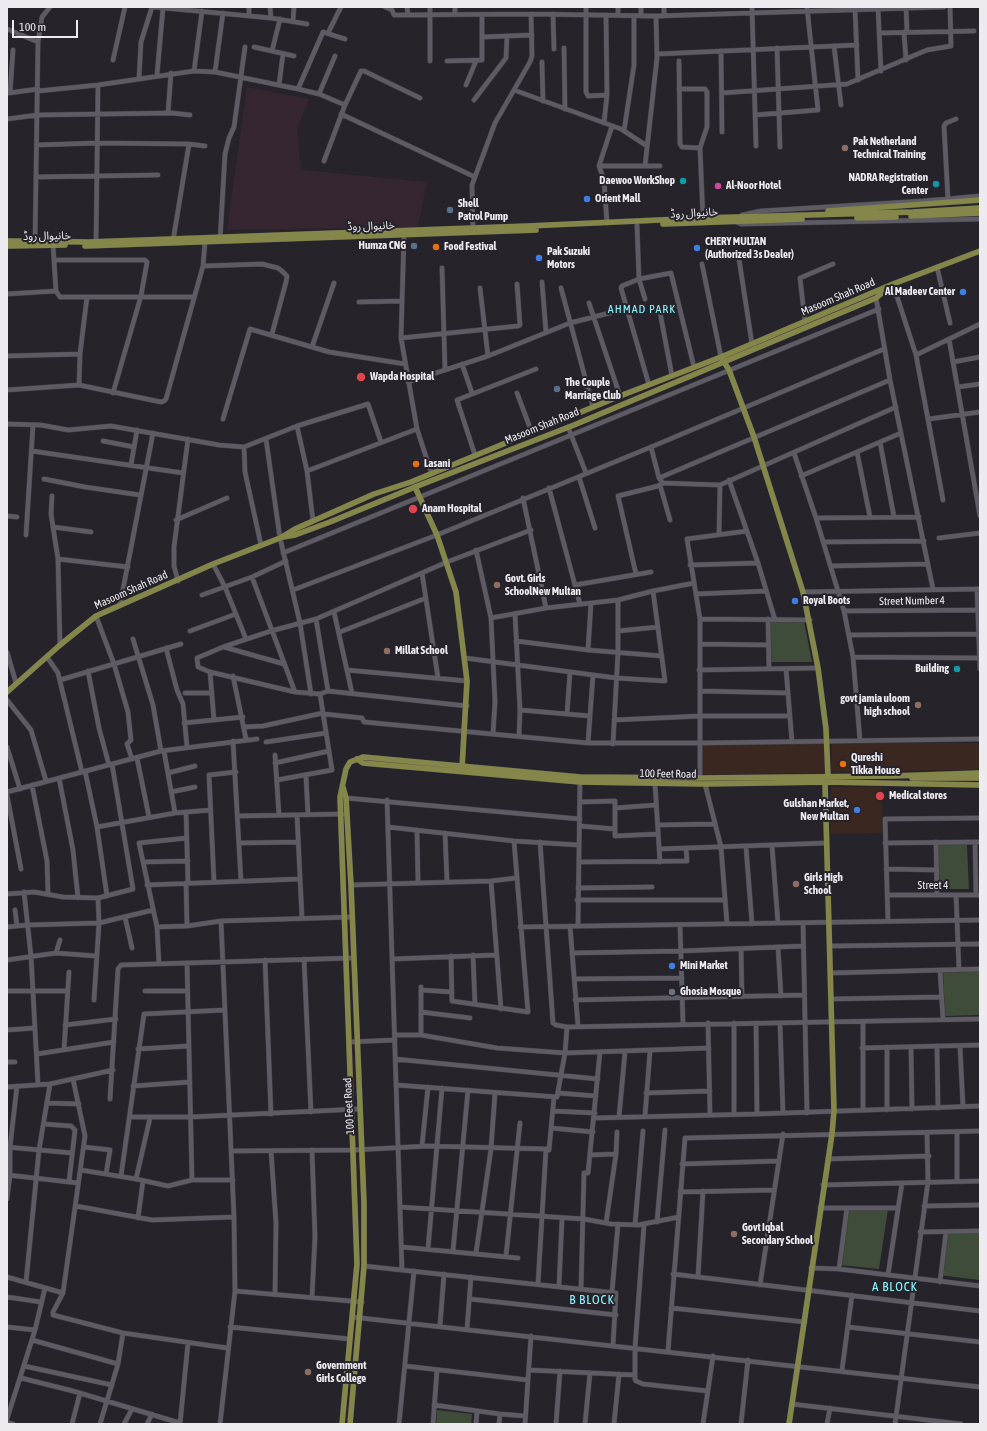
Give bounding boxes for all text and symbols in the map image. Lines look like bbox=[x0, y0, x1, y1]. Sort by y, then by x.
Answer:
scale bar bbox=[14, 12, 80, 38]
text: 100 m bbox=[19, 20, 46, 34]
place label: Pak Netherland Technical Training bbox=[853, 135, 926, 161]
marker: Pak Netherland Technical Training bbox=[840, 143, 850, 153]
place label: NADRA Registration Center bbox=[848, 171, 928, 197]
place label: Daewoo WorkShop bbox=[599, 174, 675, 188]
marker: Daewoo WorkShop bbox=[678, 176, 688, 186]
place label: Al-Noor Hotel bbox=[726, 179, 781, 193]
marker: NADRA Registration Center bbox=[931, 179, 941, 189]
marker: Al-Noor Hotel bbox=[713, 181, 723, 191]
place label: Orient Mall bbox=[595, 192, 641, 206]
marker: Orient Mall bbox=[582, 194, 592, 204]
place label: Shell Patrol Pump bbox=[458, 197, 508, 223]
marker: Shell Patrol Pump bbox=[445, 205, 455, 215]
street label: خانیوال روڈ bbox=[670, 205, 718, 221]
street label: خانیوال روڈ bbox=[347, 219, 395, 233]
street label: خانیوال روڈ bbox=[23, 229, 71, 243]
place label: CHERY MULTAN (Authorized 3s Dealer) bbox=[705, 235, 794, 261]
place label: Humza CNG bbox=[359, 239, 406, 253]
place label: Food Festival bbox=[444, 240, 497, 254]
marker: Humza CNG bbox=[409, 241, 419, 251]
marker: Food Festival bbox=[431, 242, 441, 252]
marker: CHERY MULTAN (Authorized 3s Dealer) bbox=[692, 243, 702, 253]
place label: Pak Suzuki Motors bbox=[547, 245, 590, 271]
marker: Pak Suzuki Motors bbox=[534, 253, 544, 263]
street label: Masoom Shah Road bbox=[799, 275, 877, 319]
place label: Al Madeev Center bbox=[885, 285, 955, 299]
marker: Al Madeev Center bbox=[958, 287, 968, 297]
district label: AHMAD PARK bbox=[608, 302, 676, 316]
place label: Wapda Hospital bbox=[370, 370, 434, 384]
marker: Wapda Hospital bbox=[355, 371, 367, 383]
place label: The Couple Marriage Club bbox=[565, 376, 621, 402]
marker: The Couple Marriage Club bbox=[552, 384, 562, 394]
street label: Masoom Shah Road bbox=[503, 405, 581, 447]
place label: Lasani bbox=[424, 457, 450, 471]
marker: Lasani bbox=[411, 459, 421, 469]
place label: Anam Hospital bbox=[422, 502, 482, 516]
marker: Anam Hospital bbox=[407, 503, 419, 515]
street label: Masoom Shah Road bbox=[92, 568, 170, 612]
place label: Govt. Girls SchoolNew Multan bbox=[505, 572, 581, 598]
marker: Govt. Girls SchoolNew Multan bbox=[492, 580, 502, 590]
place label: Royal Boots bbox=[803, 594, 850, 608]
street label: Street Number 4 bbox=[879, 594, 945, 608]
marker: Royal Boots bbox=[790, 596, 800, 606]
place label: Millat School bbox=[395, 644, 448, 658]
marker: Millat School bbox=[382, 646, 392, 656]
place label: Building bbox=[915, 662, 949, 676]
marker: Building bbox=[952, 664, 962, 674]
place label: govt jamia uloom high school bbox=[840, 692, 910, 718]
marker: govt jamia uloom high school bbox=[913, 700, 923, 710]
place label: Qureshi Tikka House bbox=[851, 751, 900, 777]
marker: Qureshi Tikka House bbox=[838, 759, 848, 769]
street label: 100 Feet Road bbox=[639, 767, 697, 781]
place label: Medical stores bbox=[889, 789, 947, 803]
marker: Medical stores bbox=[874, 790, 886, 802]
place label: Gulshan Market, New Multan bbox=[783, 797, 849, 823]
marker: Gulshan Market, New Multan bbox=[852, 805, 862, 815]
place label: Girls High School bbox=[804, 871, 843, 897]
marker: Girls High School bbox=[791, 879, 801, 889]
street label: Street 4 bbox=[918, 879, 948, 893]
place label: Mini Market bbox=[680, 959, 728, 973]
marker: Mini Market bbox=[667, 961, 677, 971]
place label: Ghosia Mosque bbox=[680, 985, 741, 999]
marker: Ghosia Mosque bbox=[667, 987, 677, 997]
street label: 100 Feet Road bbox=[341, 1077, 357, 1135]
place label: Govt Iqbal Secondary School bbox=[742, 1221, 813, 1247]
marker: Govt Iqbal Secondary School bbox=[729, 1229, 739, 1239]
district label: A BLOCK bbox=[872, 1279, 918, 1295]
district label: B BLOCK bbox=[569, 1292, 615, 1308]
place label: Government Girls College bbox=[316, 1359, 366, 1385]
marker: Government Girls College bbox=[303, 1367, 313, 1377]

